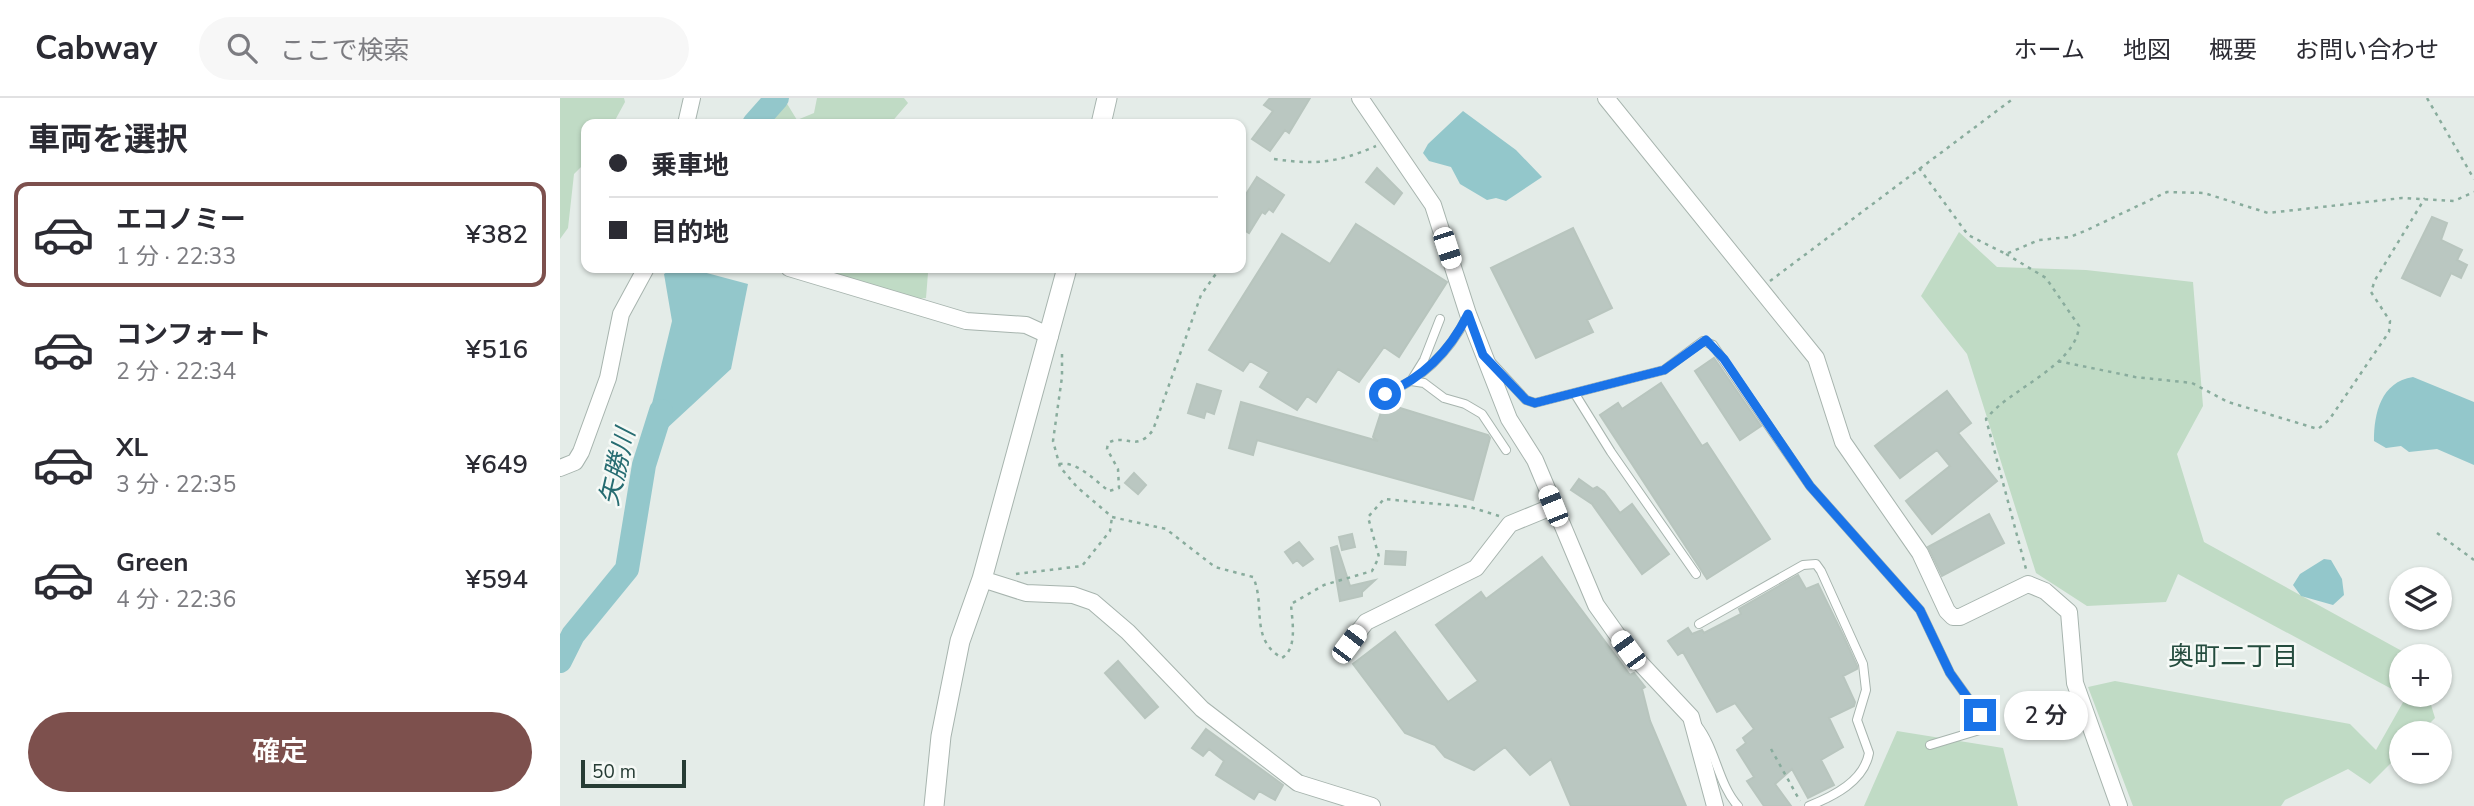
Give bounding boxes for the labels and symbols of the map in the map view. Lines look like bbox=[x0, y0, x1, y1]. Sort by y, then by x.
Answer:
car bbox=[1431, 225, 1464, 271]
route start bbox=[1369, 378, 1401, 410]
water label: 矢勝川 bbox=[592, 422, 644, 509]
car bbox=[1536, 483, 1571, 529]
car bbox=[1328, 621, 1371, 667]
car bbox=[1608, 627, 1649, 673]
district label: 奥町二丁目 bbox=[2168, 639, 2298, 674]
callout: 2 分 bbox=[2004, 690, 2088, 740]
route end bbox=[1964, 699, 1996, 731]
scale bar bbox=[581, 757, 686, 789]

